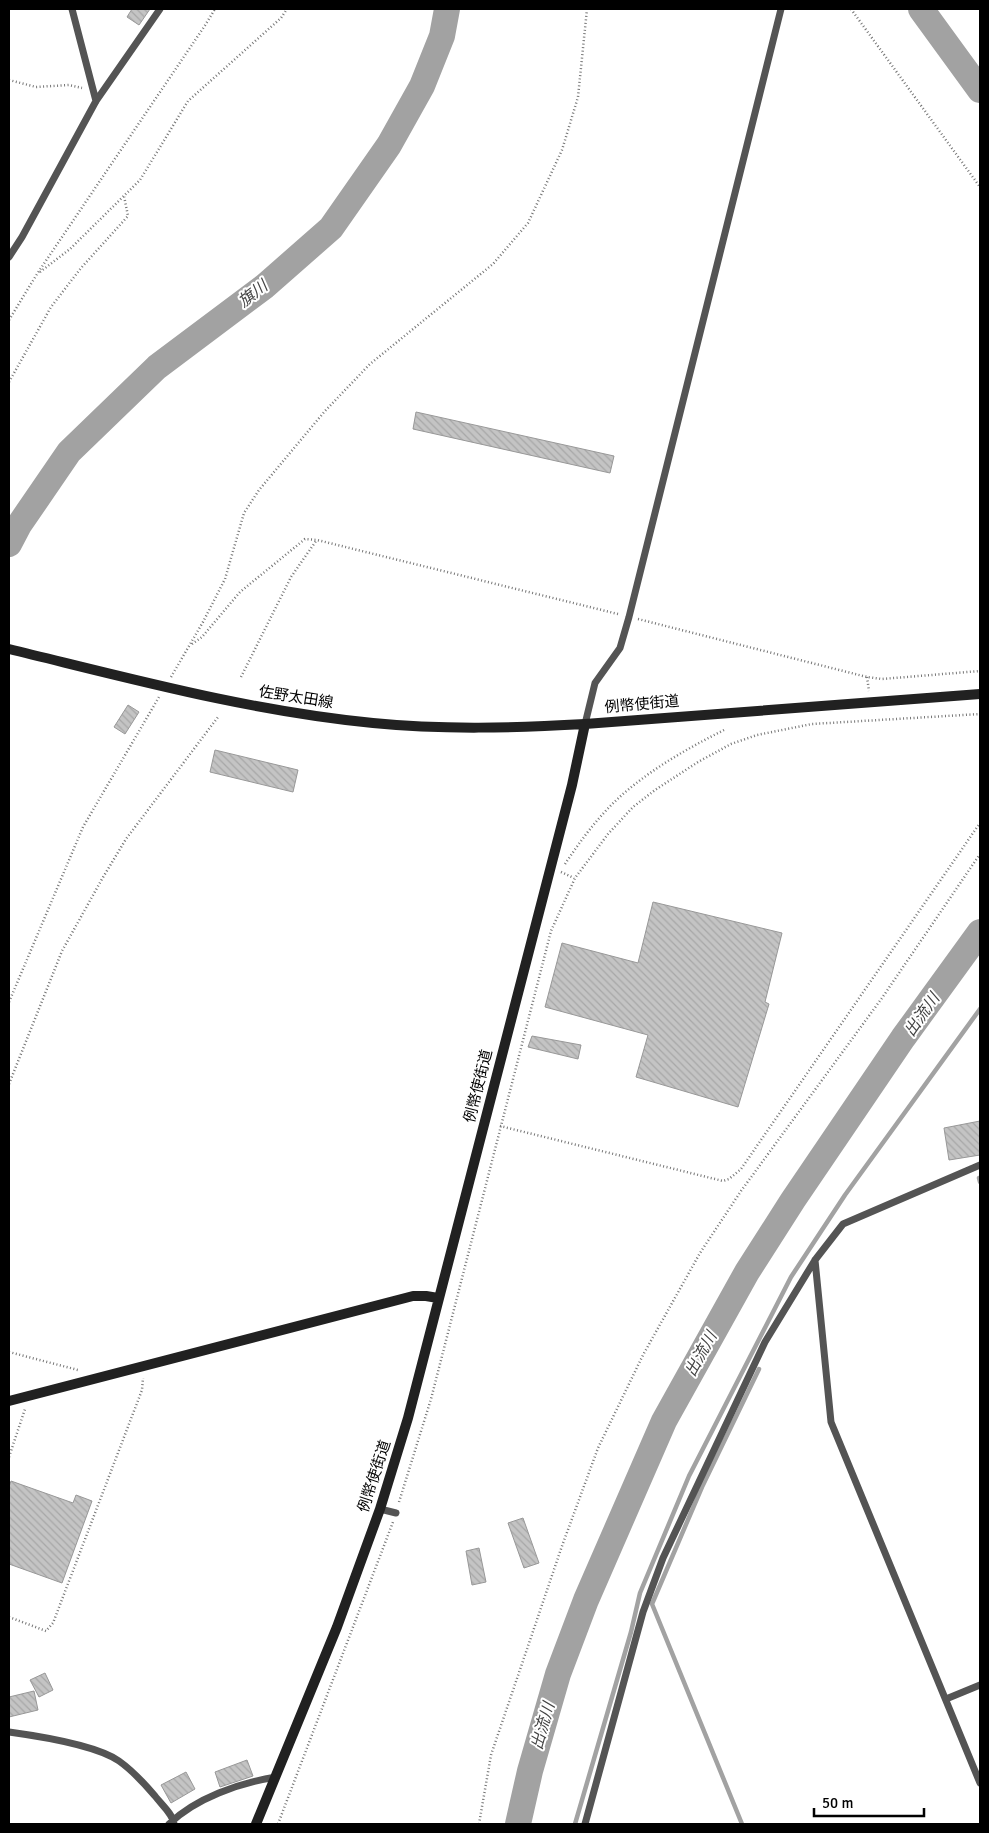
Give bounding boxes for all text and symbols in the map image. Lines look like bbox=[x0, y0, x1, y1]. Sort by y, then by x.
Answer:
water label: 旗川 bbox=[234, 275, 273, 312]
street label: 佐野太田線 bbox=[258, 682, 334, 712]
street label: 例幣使街道 bbox=[604, 692, 680, 716]
water label: 出流川 bbox=[900, 988, 945, 1040]
street label: 例幣使街道 bbox=[460, 1047, 496, 1125]
water label: 出流川 bbox=[681, 1326, 722, 1380]
street label: 例幣使街道 bbox=[354, 1438, 394, 1514]
water label: 出流川 bbox=[527, 1698, 560, 1752]
scale bar bbox=[814, 1786, 924, 1818]
text: 50 m bbox=[822, 1794, 853, 1812]

